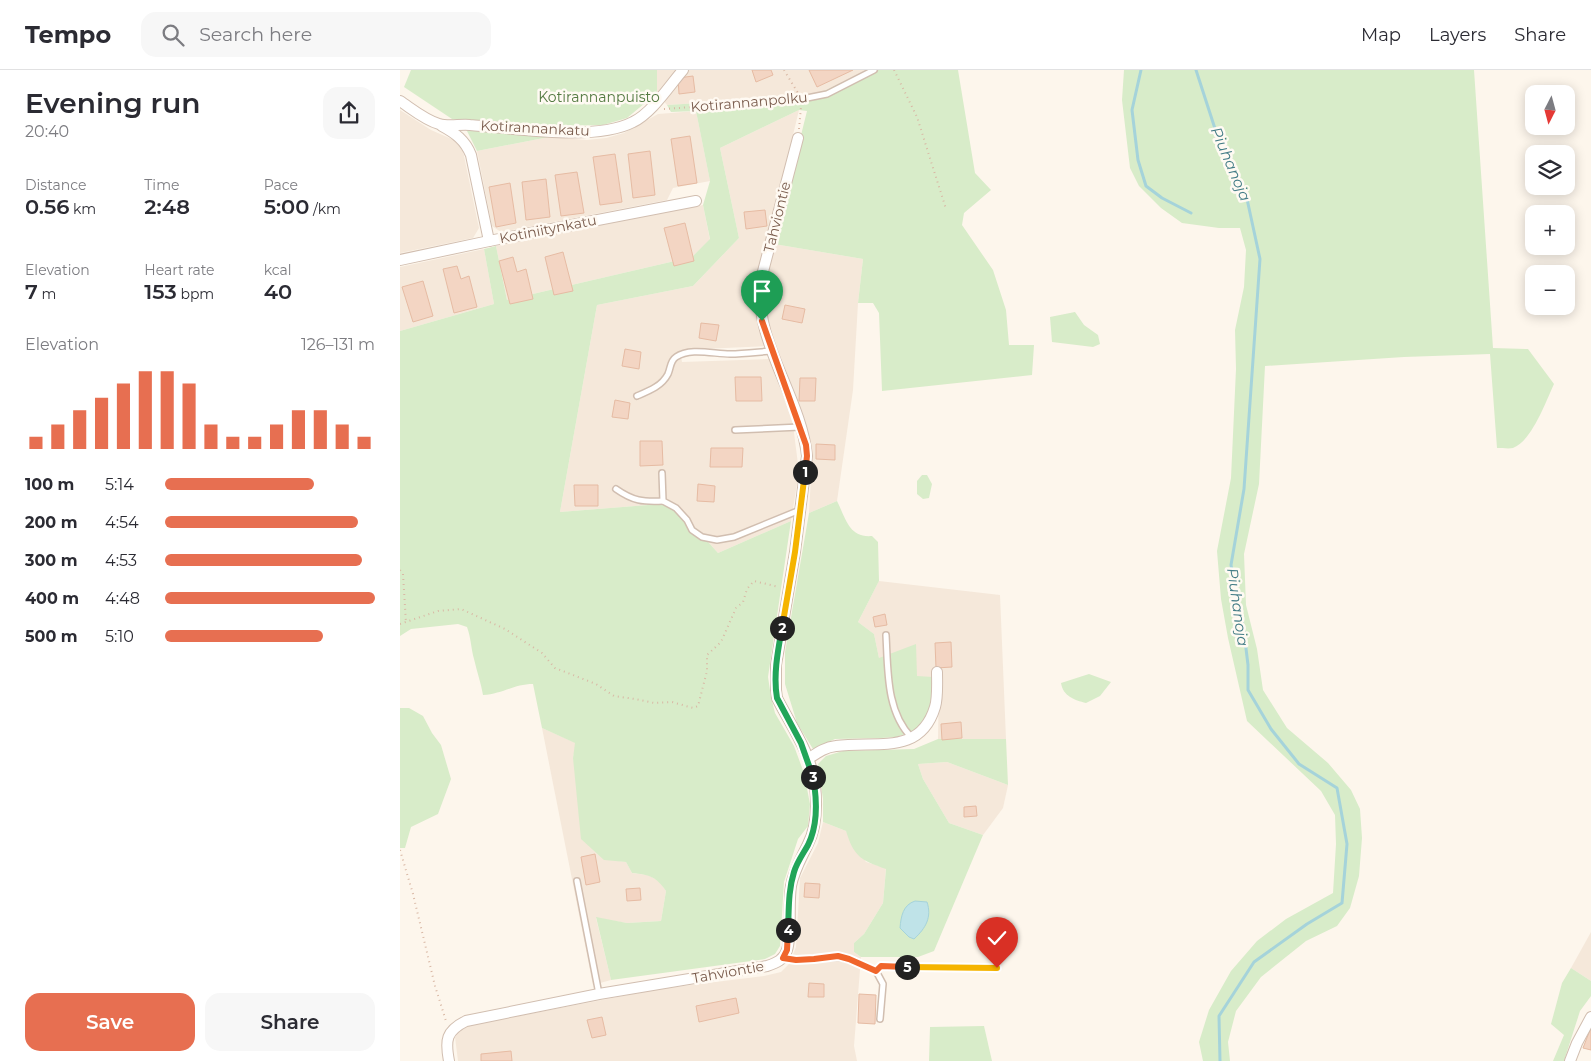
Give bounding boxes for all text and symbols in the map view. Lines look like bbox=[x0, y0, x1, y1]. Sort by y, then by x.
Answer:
search box bbox=[141, 12, 491, 57]
text: Tempo bbox=[25, 20, 111, 49]
icon: search bbox=[159, 21, 187, 49]
text: Search here bbox=[199, 23, 312, 46]
text: Map bbox=[1361, 24, 1401, 46]
text: Layers bbox=[1429, 24, 1486, 46]
text: Share bbox=[1514, 24, 1566, 46]
north arrow bbox=[1525, 85, 1575, 135]
map controls bbox=[1525, 85, 1575, 315]
text: Evening run bbox=[25, 86, 200, 120]
button: share bbox=[323, 87, 375, 139]
park label: Kotirannanpuisto bbox=[538, 88, 660, 106]
street label: Kotirannanpolku bbox=[690, 88, 808, 116]
street label: Kotirannankatu bbox=[480, 116, 590, 140]
text: 20:40 bbox=[25, 122, 69, 141]
water label: Piuhanoja bbox=[1207, 124, 1255, 204]
button: layers bbox=[1525, 145, 1575, 195]
text: Distance bbox=[25, 176, 87, 194]
text: Time bbox=[144, 176, 179, 194]
text: Pace bbox=[264, 176, 298, 194]
street label: Tahviontie bbox=[759, 180, 795, 254]
text: 0.56 bbox=[25, 194, 69, 219]
text: 2:48 bbox=[144, 194, 190, 219]
text: 5:00 bbox=[264, 194, 309, 219]
text: km bbox=[69, 200, 96, 218]
text: /km bbox=[309, 200, 341, 218]
button: + bbox=[1525, 205, 1575, 255]
street label: Kotiniitynkatu bbox=[498, 211, 598, 247]
text: Elevation bbox=[25, 261, 90, 279]
text: Heart rate bbox=[144, 261, 215, 279]
text: kcal bbox=[264, 261, 292, 279]
button: − bbox=[1525, 265, 1575, 315]
pin bbox=[741, 270, 783, 321]
icon: arrive bbox=[748, 277, 776, 305]
text: 7 bbox=[25, 279, 38, 304]
text: 153 bbox=[144, 279, 177, 304]
text: 40 bbox=[264, 279, 292, 304]
text: m bbox=[38, 285, 56, 303]
text: bpm bbox=[177, 285, 214, 303]
text: Elevation bbox=[25, 335, 99, 354]
text: 126–131 m bbox=[301, 335, 375, 354]
pin: 1 bbox=[792, 460, 818, 484]
text: 1 bbox=[803, 463, 808, 481]
text: 100 m bbox=[25, 475, 74, 494]
text: 5:14 bbox=[105, 475, 134, 494]
text: 200 m bbox=[25, 513, 77, 532]
text: 4:54 bbox=[105, 513, 139, 532]
text: 300 m bbox=[25, 551, 78, 570]
text: 4:53 bbox=[105, 551, 137, 570]
water label: Piuhanoja bbox=[1223, 567, 1253, 647]
text: 400 m bbox=[25, 589, 79, 608]
text: 4:48 bbox=[105, 589, 140, 608]
pin: 2 bbox=[770, 616, 794, 640]
text: 2 bbox=[778, 619, 787, 637]
text: 500 m bbox=[25, 627, 78, 646]
text: 5:10 bbox=[105, 627, 134, 646]
pin: 3 bbox=[800, 764, 826, 790]
text: 3 bbox=[809, 768, 818, 786]
pin bbox=[976, 917, 1018, 968]
pin: 4 bbox=[776, 918, 800, 942]
text: 4 bbox=[784, 921, 793, 939]
icon: check bbox=[983, 924, 1011, 952]
pin: 5 bbox=[894, 954, 920, 980]
street label: Tahviontie bbox=[691, 957, 765, 987]
text: 5 bbox=[903, 958, 912, 976]
button: Save bbox=[25, 993, 195, 1051]
button: Share bbox=[205, 993, 375, 1051]

